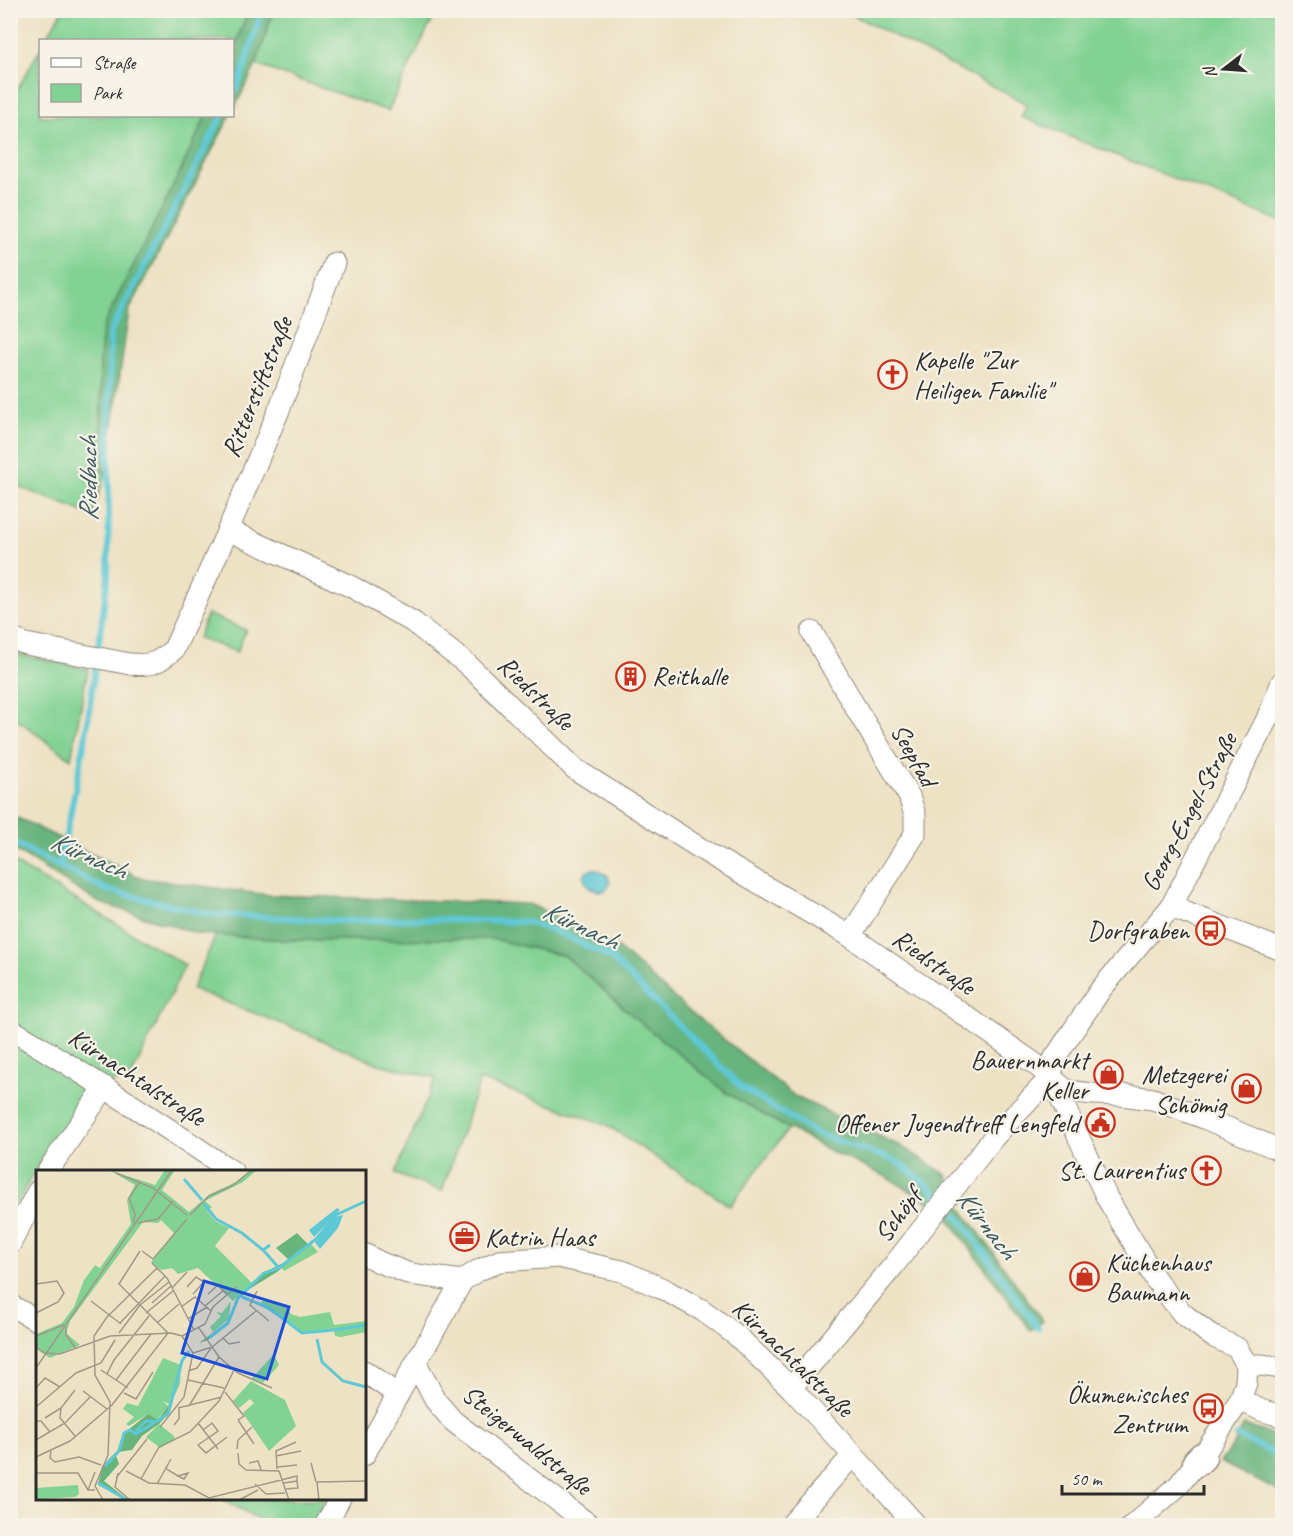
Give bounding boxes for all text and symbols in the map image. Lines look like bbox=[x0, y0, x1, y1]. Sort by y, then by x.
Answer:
legend bbox=[39, 39, 234, 117]
north arrow bbox=[1194, 39, 1254, 99]
text: Straße bbox=[93, 52, 137, 74]
text: N bbox=[1199, 62, 1222, 81]
text: Park bbox=[93, 82, 123, 104]
street label: Ritterstiftstraße bbox=[214, 310, 301, 462]
place label: Kapelle "Zur Heiligen Familie" bbox=[914, 344, 1056, 407]
church icon: Kapelle "Zur Heiligen Familie" bbox=[877, 359, 909, 391]
water label: Riedbach bbox=[71, 434, 105, 521]
street label: Riedstraße bbox=[491, 649, 583, 739]
building icon: Reithalle bbox=[615, 660, 647, 692]
place label: Reithalle bbox=[652, 660, 730, 693]
street label: Seepfad bbox=[883, 718, 947, 796]
street label: Georg-Engel-Straße bbox=[1133, 725, 1246, 897]
water label: Kürnach bbox=[46, 823, 135, 888]
water label: Kürnach bbox=[538, 893, 627, 958]
place label: Dorfgraben bbox=[1087, 914, 1190, 947]
bus stop icon: Dorfgraben bbox=[1194, 914, 1226, 946]
street label: Riedstraße bbox=[886, 922, 984, 1004]
street label: Kürnachtalstraße bbox=[62, 1021, 214, 1135]
place label: Bauernmarkt Keller bbox=[971, 1044, 1091, 1107]
place label: Metzgerei Schömig bbox=[1142, 1058, 1229, 1121]
shop icon: Bauernmarkt Keller bbox=[1093, 1059, 1125, 1091]
shop icon: Metzgerei Schömig bbox=[1231, 1073, 1263, 1105]
place label: Offener Jugendtreff Lengfeld bbox=[835, 1107, 1083, 1140]
public building icon: Offener Jugendtreff Lengfeld bbox=[1084, 1107, 1116, 1139]
place label: St. Laurentius bbox=[1058, 1154, 1187, 1187]
church icon: St. Laurentius bbox=[1190, 1154, 1222, 1186]
inset map bbox=[36, 1170, 366, 1500]
street label: Schöpf bbox=[867, 1177, 932, 1249]
water label: Kürnach bbox=[949, 1182, 1026, 1268]
office icon: Katrin Haas bbox=[448, 1221, 480, 1253]
place label: Katrin Haas bbox=[485, 1221, 597, 1254]
place label: Küchenhaus Baumann bbox=[1106, 1246, 1213, 1309]
shop icon: Küchenhaus Baumann bbox=[1069, 1261, 1101, 1293]
street label: Kürnachtalstraße bbox=[725, 1292, 863, 1426]
street label: Steigerwaldstraße bbox=[455, 1378, 601, 1504]
place label: Ökumenisches Zentrum bbox=[1067, 1378, 1189, 1441]
bus stop icon: Ökumenisches Zentrum bbox=[1192, 1393, 1224, 1425]
scale bar bbox=[1062, 1458, 1204, 1496]
text: 50 m bbox=[1071, 1468, 1104, 1490]

